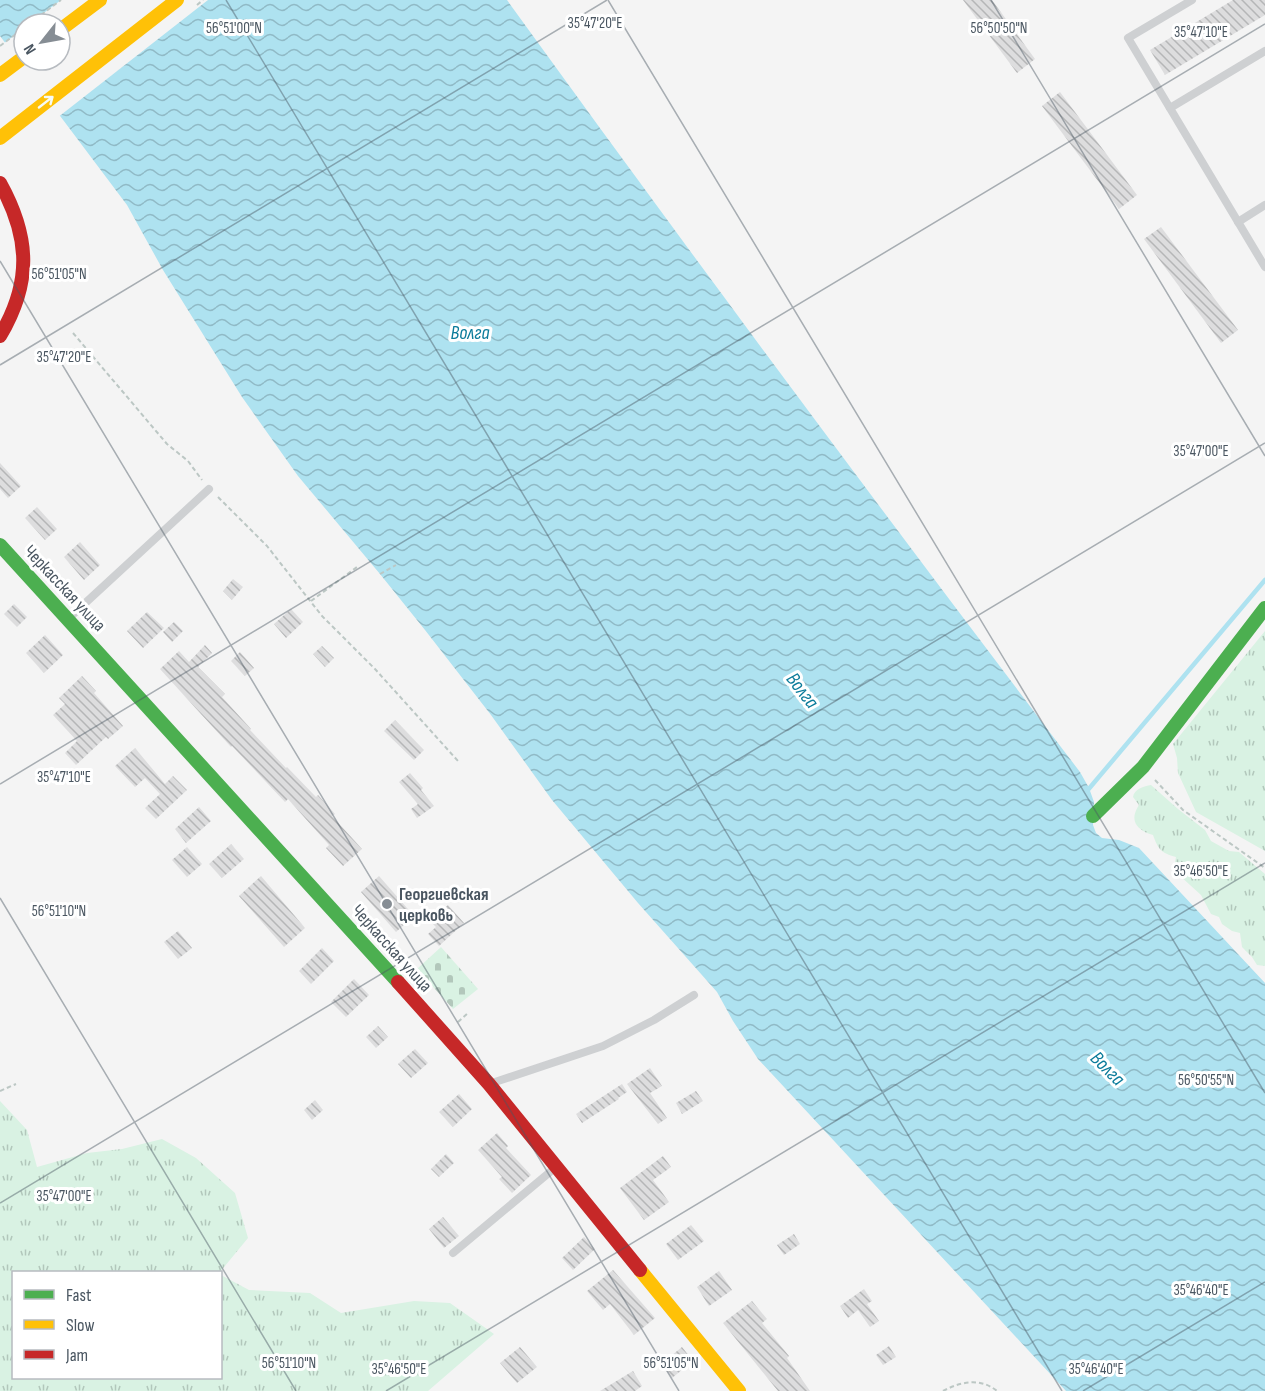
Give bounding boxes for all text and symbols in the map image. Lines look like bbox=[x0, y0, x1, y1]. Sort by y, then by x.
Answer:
north arrow bbox=[12, 12, 72, 72]
text: 35°47'20"E bbox=[568, 14, 622, 33]
text: 56°51'00"N bbox=[206, 19, 262, 38]
text: 56°50'50"N bbox=[971, 19, 1027, 38]
text: 35°47'10"E bbox=[1174, 23, 1228, 42]
text: N bbox=[20, 40, 41, 58]
one-way arrow bbox=[38, 96, 54, 109]
text: 56°51'05"N bbox=[31, 265, 87, 284]
water label: Волга bbox=[450, 321, 490, 345]
text: 35°47'20"E bbox=[37, 348, 91, 367]
text: 35°47'00"E bbox=[1173, 442, 1229, 461]
street label: Черкасская улица bbox=[19, 541, 110, 636]
water label: Волга bbox=[781, 668, 824, 713]
text: 35°47'10"E bbox=[37, 768, 91, 787]
text: 35°46'50"E bbox=[1174, 862, 1228, 881]
place label: Георгиевская церковь bbox=[399, 884, 489, 926]
marker: Георгиевская церковь bbox=[380, 897, 394, 911]
street label: Черкасская улица bbox=[347, 900, 436, 996]
text: 56°51'10"N bbox=[32, 902, 86, 921]
water label: Волга bbox=[1085, 1046, 1130, 1091]
text: 56°50'55"N bbox=[1178, 1071, 1234, 1090]
text: 35°47'00"E bbox=[36, 1187, 92, 1206]
legend bbox=[12, 1271, 222, 1379]
text: 35°46'40"E bbox=[1173, 1281, 1229, 1300]
text: Fast bbox=[66, 1285, 92, 1306]
text: Slow bbox=[66, 1315, 95, 1336]
text: Jam bbox=[65, 1345, 88, 1366]
text: 56°51'10"N bbox=[262, 1354, 316, 1373]
text: 56°51'05"N bbox=[643, 1354, 699, 1373]
text: 35°46'50"E bbox=[372, 1360, 426, 1379]
text: 35°46'40"E bbox=[1068, 1360, 1124, 1379]

